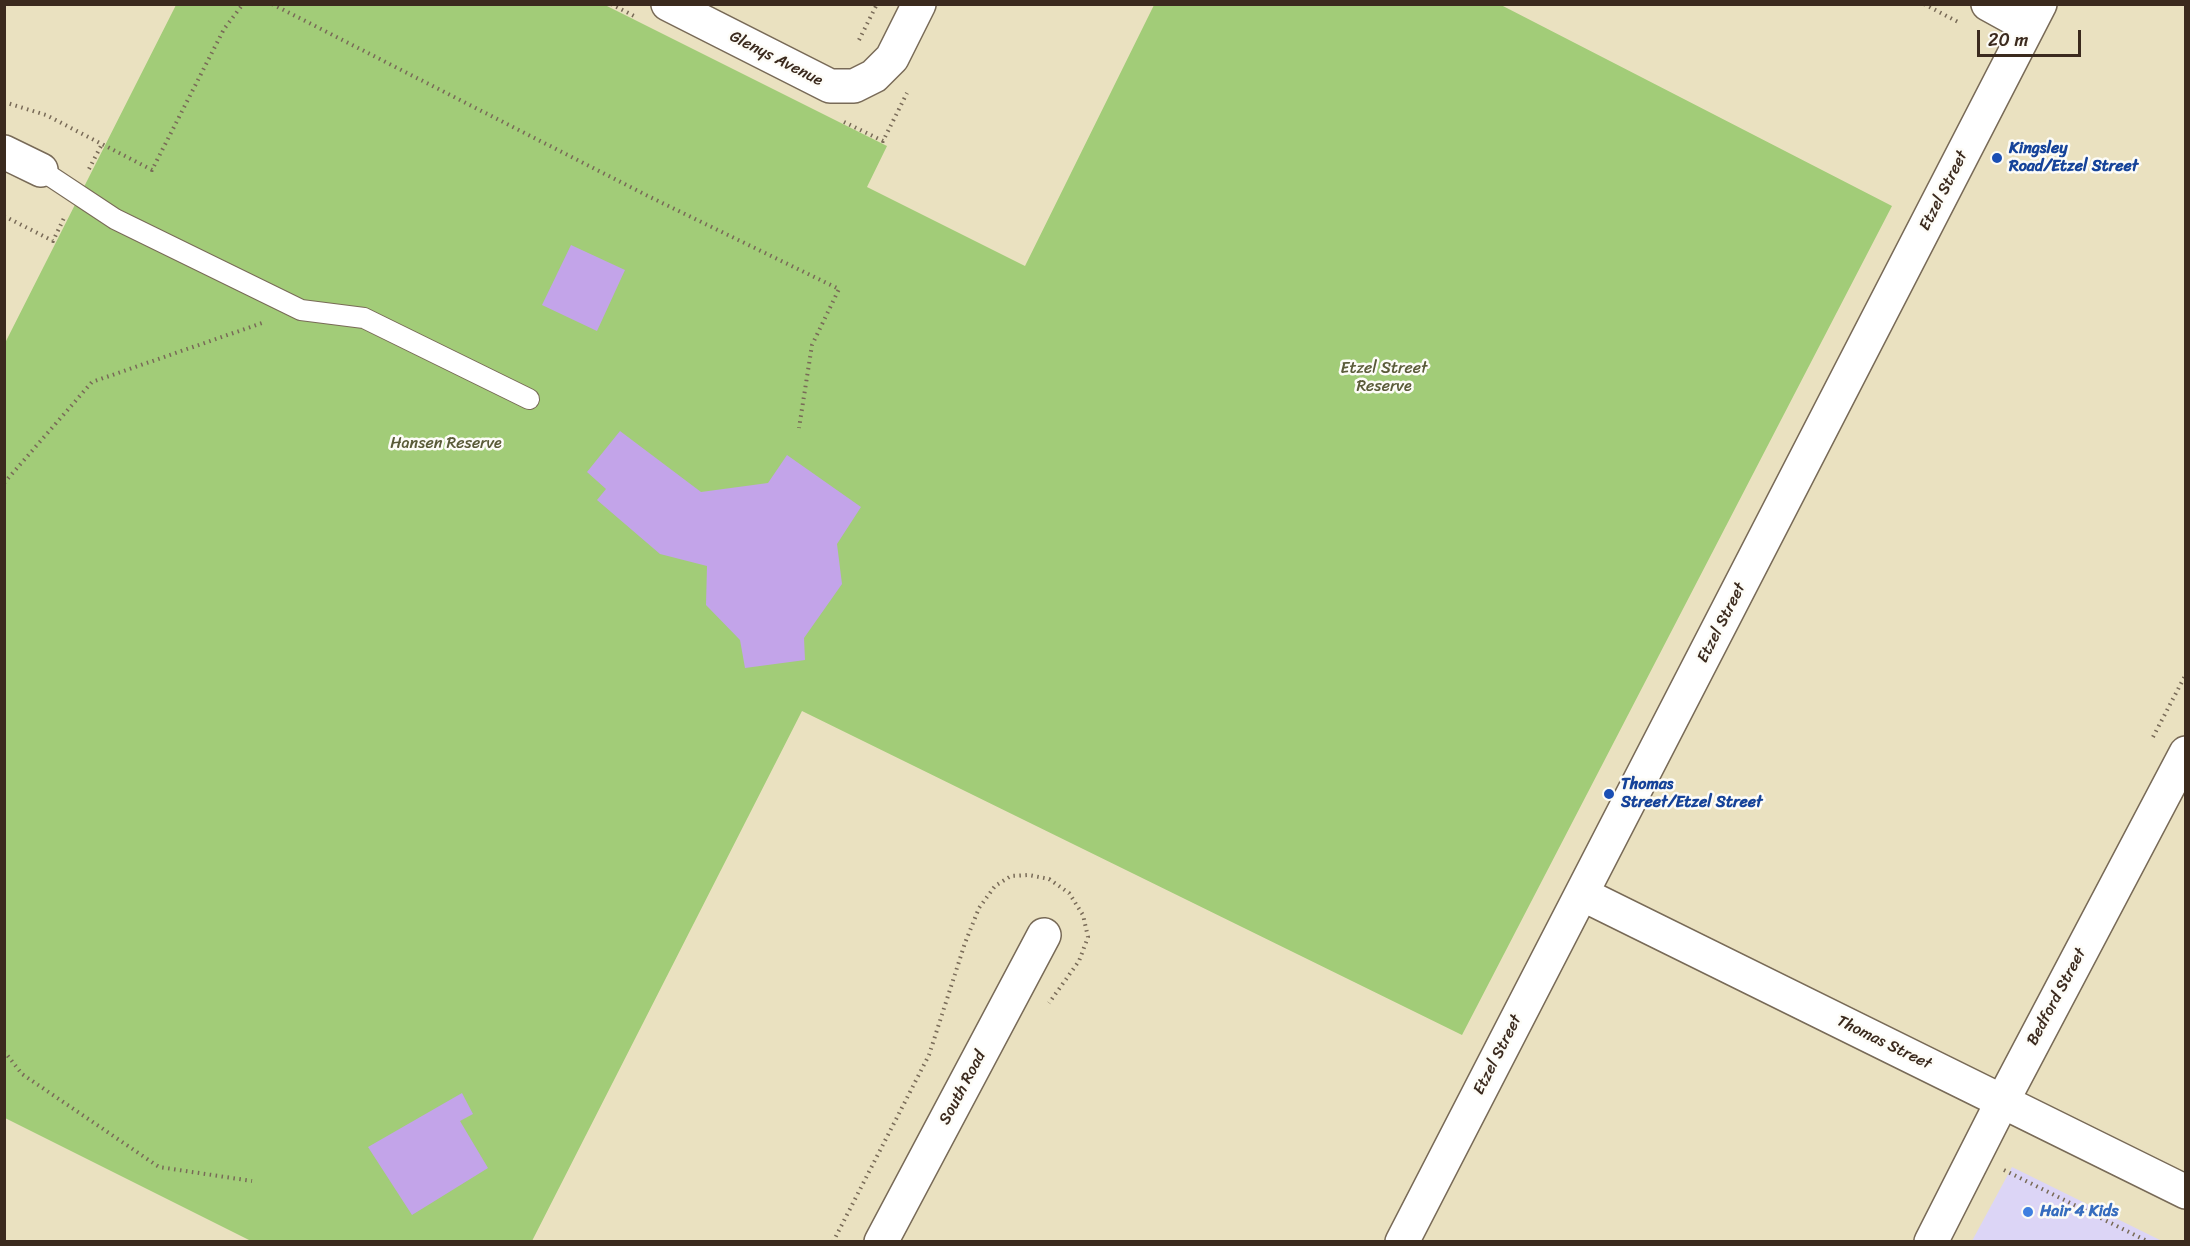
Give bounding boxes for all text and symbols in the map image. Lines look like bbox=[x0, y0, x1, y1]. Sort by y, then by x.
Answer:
scale bar bbox=[1980, 18, 2084, 56]
text: 20 m bbox=[1988, 24, 2028, 56]
street label: Glenys Avenue bbox=[726, 27, 826, 91]
place label: Kingsley Road/Etzel Street bbox=[2009, 139, 2138, 177]
street label: Etzel Street bbox=[1916, 148, 1972, 234]
marker: Kingsley Road/Etzel Street bbox=[1990, 151, 2004, 165]
park label: Etzel Street Reserve bbox=[1341, 359, 1427, 397]
park label: Hansen Reserve bbox=[390, 434, 502, 454]
street label: Etzel Street bbox=[1694, 580, 1750, 666]
place label: Thomas Street/Etzel Street bbox=[1621, 775, 1762, 813]
marker: Thomas Street/Etzel Street bbox=[1602, 787, 1616, 801]
street label: Bedford Street bbox=[2023, 945, 2091, 1049]
street label: Etzel Street bbox=[1470, 1012, 1526, 1098]
street label: Thomas Street bbox=[1834, 1012, 1934, 1074]
street label: South Road bbox=[936, 1048, 990, 1128]
place label: Hair 4 Kids bbox=[2040, 1202, 2119, 1222]
marker: Hair 4 Kids bbox=[2021, 1205, 2035, 1219]

